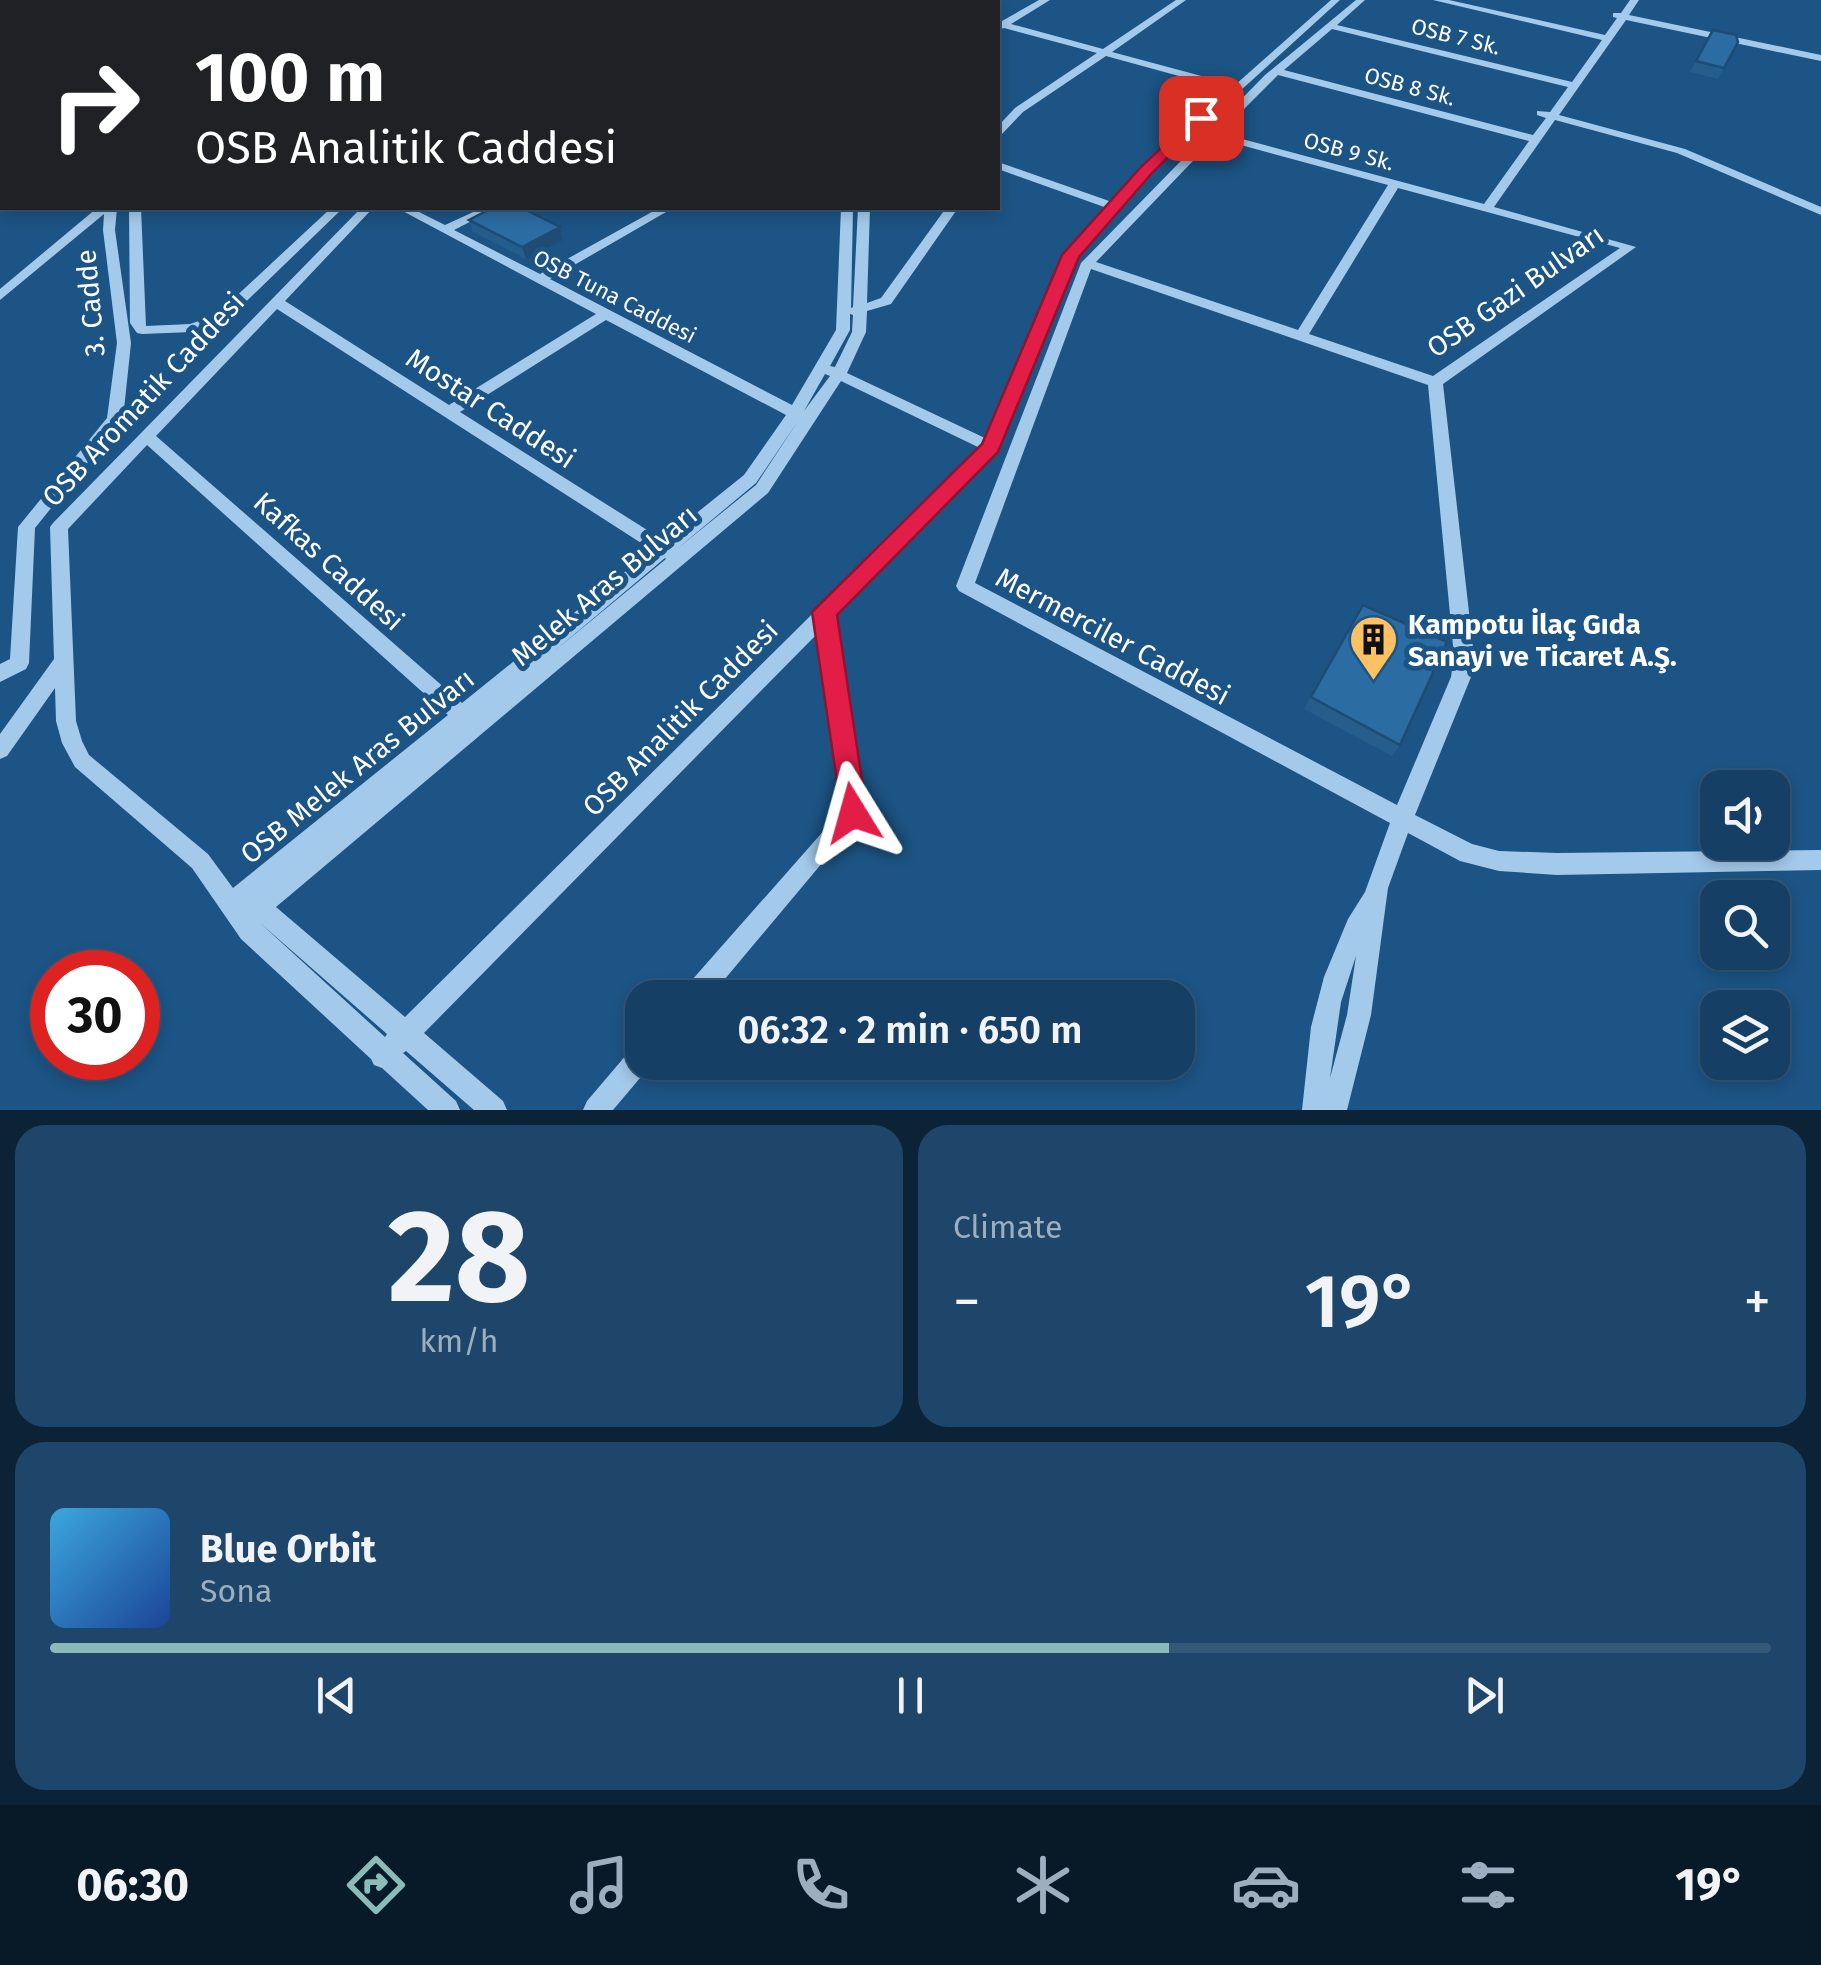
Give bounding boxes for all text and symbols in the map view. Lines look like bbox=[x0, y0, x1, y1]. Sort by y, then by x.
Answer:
street label: OSB 7 Sk. bbox=[1409, 12, 1503, 61]
text: 100 m bbox=[195, 36, 385, 120]
icon: right bbox=[30, 40, 160, 170]
street label: OSB 8 Sk. bbox=[1361, 61, 1458, 112]
pin bbox=[1159, 76, 1244, 161]
icon: arrive bbox=[1174, 91, 1229, 146]
text: OSB Analitik Caddesi bbox=[195, 121, 617, 175]
street label: OSB 9 Sk. bbox=[1301, 126, 1397, 176]
street label: OSB Gazi Bulvarı bbox=[1421, 218, 1610, 365]
street label: OSB Tuna Caddesi bbox=[529, 244, 701, 349]
street label: 3. Cadde bbox=[69, 248, 112, 358]
street label: OSB Aromatik Caddesi bbox=[36, 285, 251, 513]
street label: Mostar Caddesi bbox=[400, 341, 581, 475]
street label: Kafkas Caddesi bbox=[247, 485, 411, 637]
street label: Melek Aras Bulvarı bbox=[505, 498, 704, 673]
street label: Mermerciler Caddesi bbox=[990, 561, 1235, 712]
place label: Kampotu İlaç Gıda Sanayi ve Ticaret A.Ş. bbox=[1408, 608, 1677, 674]
street label: OSB Analitik Caddesi bbox=[576, 614, 785, 823]
building icon: Kampotu İlaç Gıda Sanayi ve Ticaret A.Ş. bbox=[1347, 614, 1399, 682]
street label: OSB Melek Aras Bulvarı bbox=[234, 662, 481, 871]
position arrow bbox=[801, 761, 905, 865]
map controls bbox=[1700, 770, 1790, 1080]
button: sound bbox=[1700, 770, 1790, 860]
button: search bbox=[1700, 880, 1790, 970]
speed limit sign: 30 bbox=[30, 950, 160, 1080]
button: layers bbox=[1700, 990, 1790, 1080]
text: 06:32 · 2 min · 650 m bbox=[738, 1007, 1082, 1053]
text: 28 bbox=[388, 1179, 530, 1335]
text: Climate bbox=[953, 1208, 1062, 1246]
text: 19° bbox=[1305, 1257, 1419, 1347]
text: − bbox=[953, 1269, 981, 1335]
text: + bbox=[1744, 1269, 1771, 1335]
text: km/h bbox=[419, 1322, 499, 1360]
text: Blue Orbit bbox=[200, 1526, 376, 1572]
text: Sona bbox=[200, 1572, 272, 1610]
icon: previous bbox=[309, 1668, 364, 1723]
icon: pause bbox=[883, 1668, 938, 1723]
icon: next bbox=[1457, 1668, 1512, 1723]
icon: directions bbox=[341, 1850, 411, 1920]
icon: music bbox=[564, 1850, 634, 1920]
icon: phone bbox=[786, 1850, 856, 1920]
icon: climate bbox=[1008, 1850, 1078, 1920]
icon: car bbox=[1231, 1850, 1301, 1920]
icon: filters bbox=[1453, 1850, 1523, 1920]
text: 06:30 bbox=[76, 1858, 189, 1912]
text: 19° bbox=[1675, 1858, 1745, 1912]

